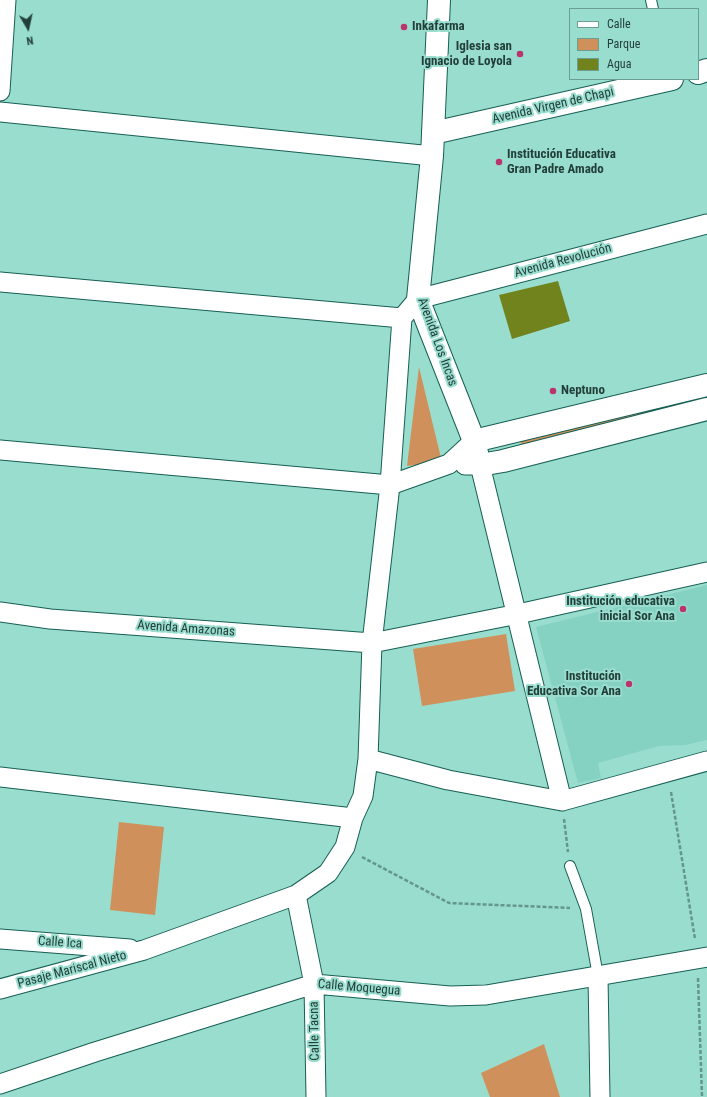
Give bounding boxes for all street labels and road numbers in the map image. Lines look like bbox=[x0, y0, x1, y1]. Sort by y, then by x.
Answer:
street label: Avenida Virgen de Chapi bbox=[491, 84, 615, 128]
street label: Avenida Revolución bbox=[513, 241, 613, 281]
street label: Avenida Los Incas bbox=[414, 296, 460, 388]
street label: Avenida Amazonas bbox=[137, 618, 235, 640]
street label: Calle Ica bbox=[37, 934, 83, 952]
street label: Pasaje Mariscal Nieto bbox=[16, 948, 128, 992]
street label: Calle Moquegua bbox=[317, 977, 401, 999]
street label: Calle Tacna bbox=[307, 1001, 323, 1061]

